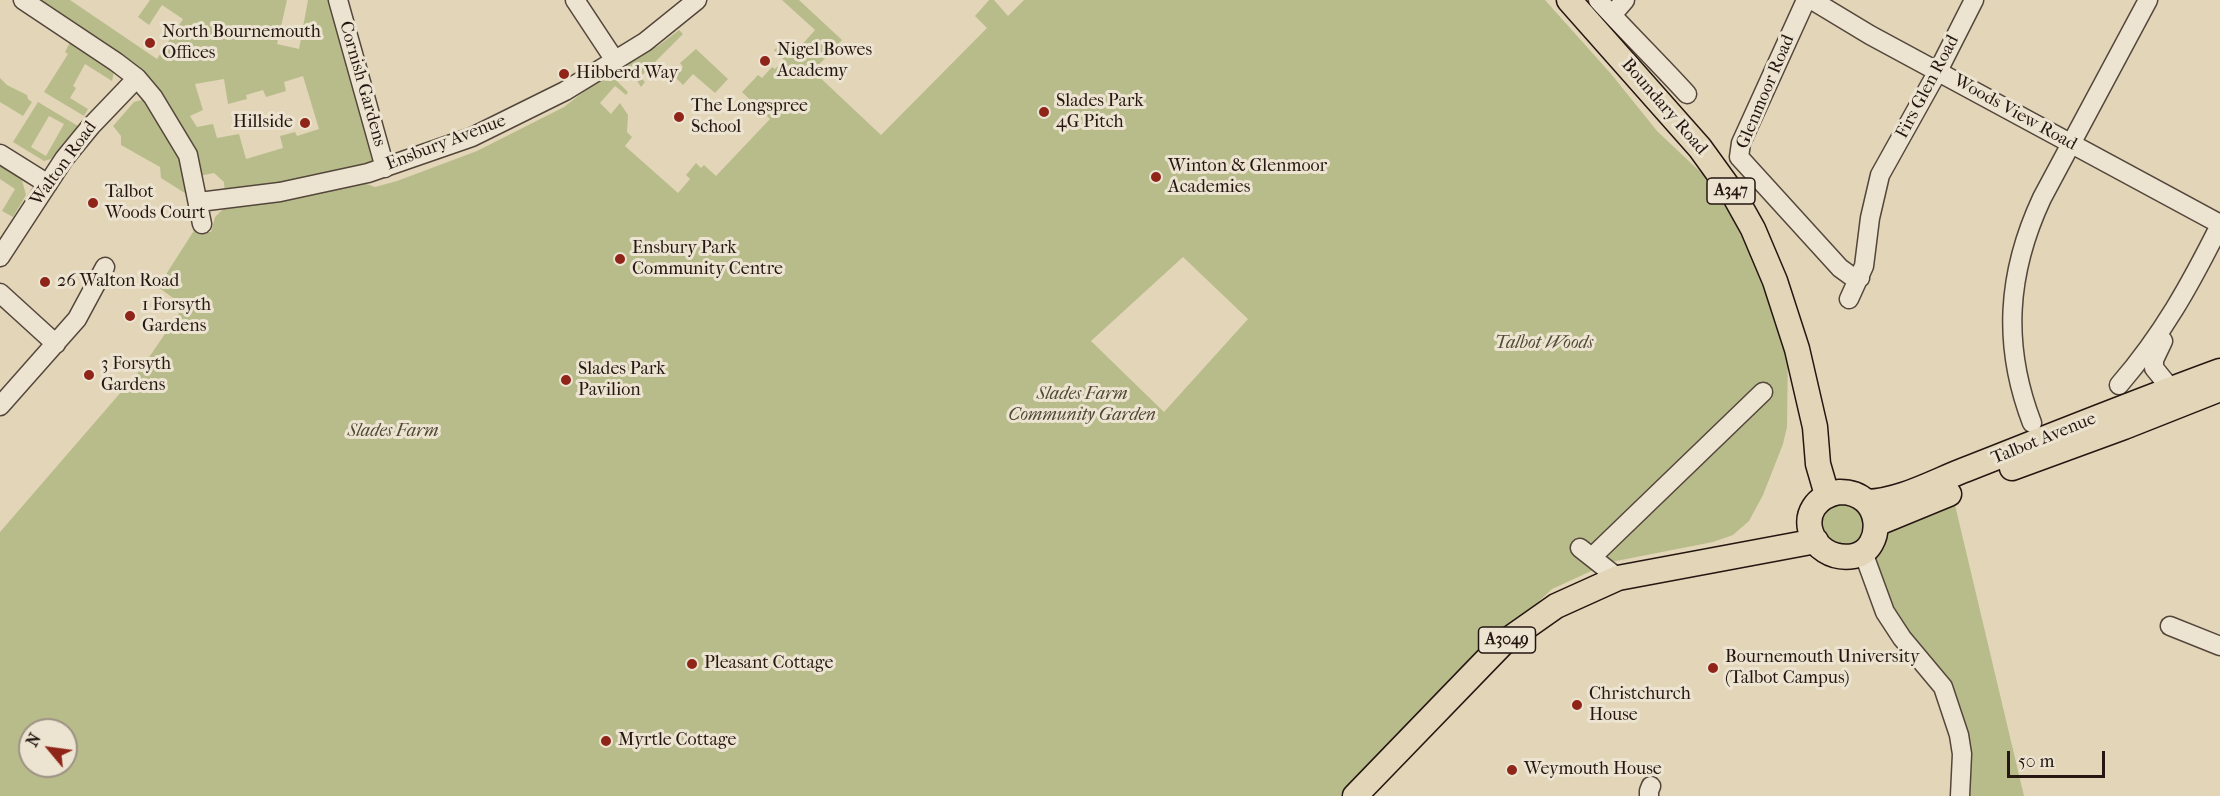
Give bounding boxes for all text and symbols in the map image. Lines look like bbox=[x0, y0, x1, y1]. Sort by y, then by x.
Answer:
street label: Cornish Gardens bbox=[334, 19, 390, 149]
place label: North Bournemouth Offices bbox=[162, 22, 321, 64]
street label: Glenmoor Road bbox=[1732, 32, 1800, 152]
street label: Firs Glen Road bbox=[1892, 32, 1964, 142]
marker: North Bournemouth Offices bbox=[143, 36, 157, 50]
place label: Nigel Bowes Academy bbox=[777, 40, 872, 82]
marker: Nigel Bowes Academy bbox=[758, 54, 772, 68]
street label: Boundary Road bbox=[1616, 54, 1712, 160]
place label: Hibberd Way bbox=[576, 63, 678, 85]
marker: Hibberd Way bbox=[557, 67, 571, 81]
street label: Woods View Road bbox=[1949, 70, 2081, 156]
place label: Slades Park 4G Pitch bbox=[1056, 91, 1144, 134]
place label: The Longspree School bbox=[691, 96, 808, 138]
marker: Slades Park 4G Pitch bbox=[1037, 105, 1051, 119]
street label: Ensbury Avenue bbox=[383, 110, 509, 176]
marker: The Longspree School bbox=[672, 110, 686, 124]
place label: Hillside bbox=[233, 112, 293, 134]
marker: Hillside bbox=[298, 116, 312, 130]
street label: Walton Road bbox=[26, 117, 102, 211]
place label: Winton & Glenmoor Academies bbox=[1168, 156, 1327, 198]
marker: Winton & Glenmoor Academies bbox=[1149, 170, 1163, 184]
road number: A347 bbox=[1707, 178, 1755, 204]
place label: Talbot Woods Court bbox=[105, 182, 205, 224]
marker: Talbot Woods Court bbox=[86, 196, 100, 210]
place label: Ensbury Park Community Centre bbox=[632, 238, 783, 280]
marker: Ensbury Park Community Centre bbox=[613, 252, 627, 266]
place label: 26 Walton Road bbox=[57, 271, 179, 293]
marker: 26 Walton Road bbox=[38, 275, 52, 289]
place label: 1 Forsyth Gardens bbox=[142, 295, 211, 338]
marker: 1 Forsyth Gardens bbox=[123, 309, 137, 323]
park label: Talbot Woods bbox=[1495, 333, 1593, 355]
place label: 3 Forsyth Gardens bbox=[101, 354, 171, 397]
place label: Slades Park Pavilion bbox=[578, 359, 666, 401]
marker: 3 Forsyth Gardens bbox=[82, 368, 96, 382]
marker: Slades Park Pavilion bbox=[559, 373, 573, 387]
park label: Slades Farm Community Garden bbox=[1008, 384, 1156, 426]
street label: Talbot Avenue bbox=[1989, 408, 2099, 470]
park label: Slades Farm bbox=[347, 421, 439, 443]
road number: A3049 bbox=[1478, 627, 1536, 653]
place label: Bournemouth University (Talbot Campus) bbox=[1725, 647, 1920, 690]
place label: Pleasant Cottage bbox=[704, 653, 833, 675]
marker: Pleasant Cottage bbox=[685, 657, 699, 671]
marker: Bournemouth University (Talbot Campus) bbox=[1706, 661, 1720, 675]
place label: Christchurch House bbox=[1589, 684, 1691, 726]
marker: Christchurch House bbox=[1570, 698, 1584, 712]
north arrow bbox=[18, 718, 78, 778]
text: N bbox=[22, 730, 45, 750]
place label: Myrtle Cottage bbox=[618, 730, 736, 752]
marker: Myrtle Cottage bbox=[599, 734, 613, 748]
scale bar bbox=[2010, 739, 2108, 777]
text: 50 m bbox=[2018, 751, 2054, 772]
place label: Weymouth House bbox=[1524, 759, 1662, 781]
marker: Weymouth House bbox=[1505, 763, 1519, 777]

